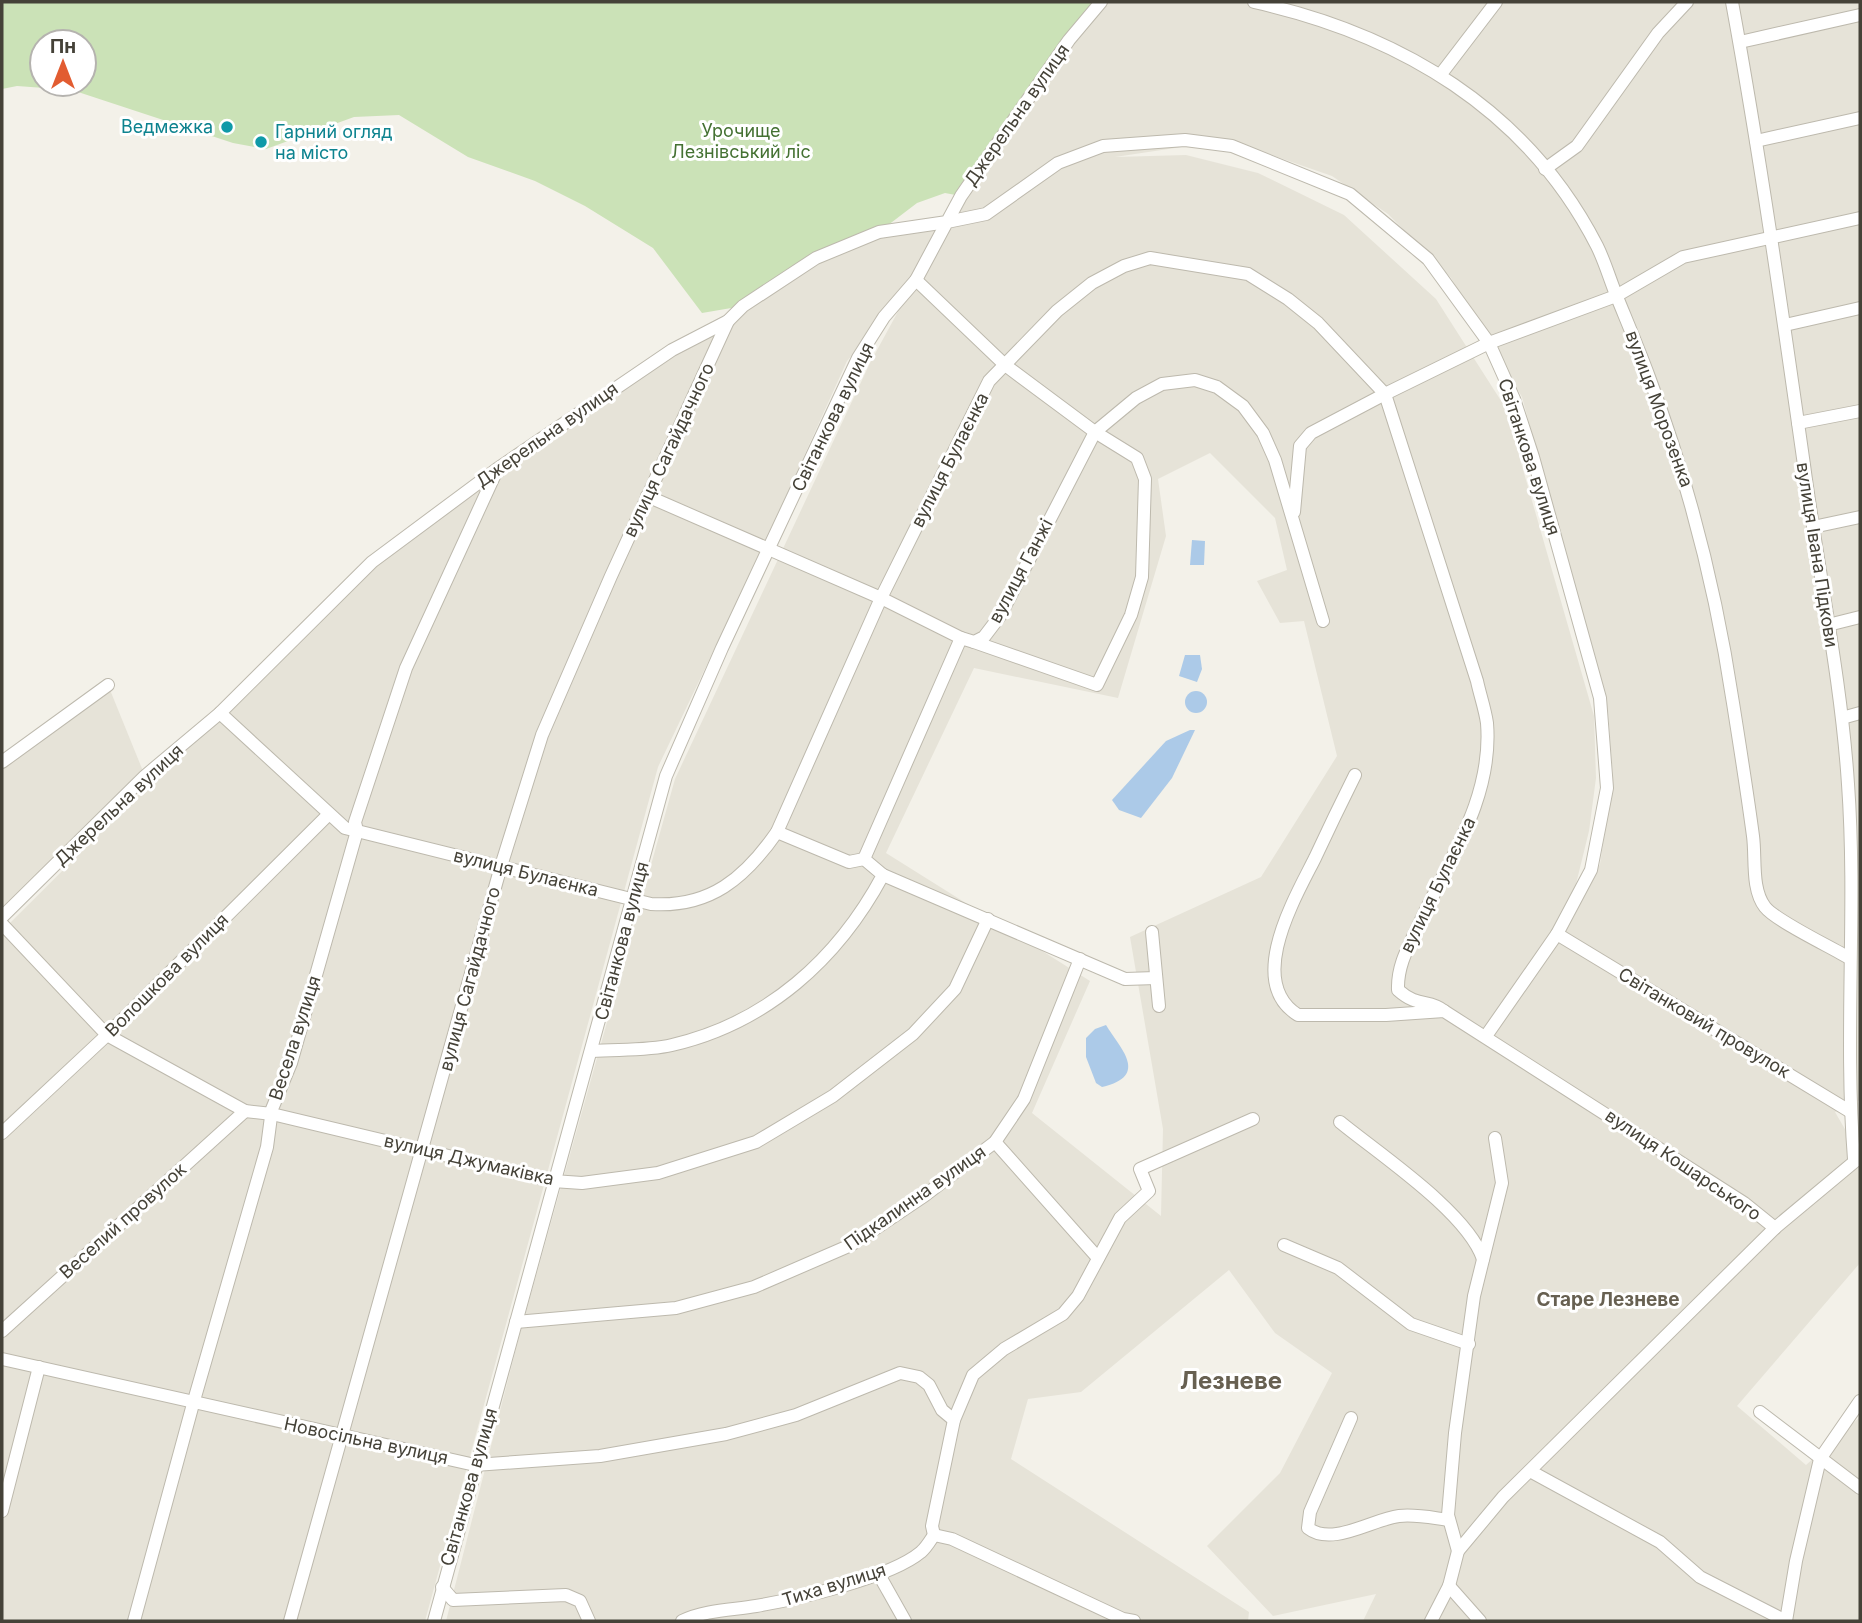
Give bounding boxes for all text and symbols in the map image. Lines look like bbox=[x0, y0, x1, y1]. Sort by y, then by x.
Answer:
north arrow bbox=[28, 28, 98, 98]
text: Пн bbox=[50, 35, 76, 58]
street label: Джерельна вулиця bbox=[960, 40, 1073, 190]
place label: Ведмежка bbox=[121, 116, 213, 137]
marker: Ведмежка bbox=[219, 119, 235, 135]
park label: Урочище Лезнівський ліс bbox=[671, 120, 811, 162]
place label: Гарний огляд на місто bbox=[275, 121, 393, 163]
marker: Гарний огляд на місто bbox=[253, 134, 269, 150]
street label: вулиця Морозенка bbox=[1621, 328, 1698, 490]
street label: Світанкова вулиця bbox=[787, 339, 878, 495]
street label: вулиця Сагайдачного bbox=[619, 359, 718, 540]
street label: Світанкова вулиця bbox=[1494, 376, 1565, 538]
street label: Джерельна вулиця bbox=[472, 378, 622, 491]
street label: вулиця Булаєнка bbox=[907, 389, 993, 531]
street label: вулиця Івана Підкови bbox=[1792, 461, 1843, 649]
street label: вулиця Ганжі bbox=[984, 515, 1057, 626]
street label: Джерельна вулиця bbox=[50, 740, 187, 870]
street label: вулиця Булаєнка bbox=[1396, 814, 1479, 956]
street label: вулиця Булаєнка bbox=[452, 844, 601, 901]
street label: Світанкова вулиця bbox=[590, 859, 653, 1023]
street label: вулиця Сагайдачного bbox=[435, 885, 504, 1073]
street label: Волошкова вулиця bbox=[101, 909, 232, 1040]
street label: Світанковий провулок bbox=[1615, 963, 1794, 1082]
street label: Весела вулиця bbox=[264, 973, 325, 1103]
street label: вулиця Кошарського bbox=[1601, 1105, 1765, 1225]
street label: вулиця Джумаківка bbox=[382, 1130, 556, 1189]
street label: Підкалинна вулиця bbox=[840, 1141, 989, 1254]
street label: Веселий провулок bbox=[55, 1158, 190, 1283]
district label: Старе Лезневе bbox=[1536, 1288, 1680, 1311]
district label: Лезневе bbox=[1180, 1366, 1282, 1395]
street label: Світанкова вулиця bbox=[436, 1405, 501, 1568]
street label: Новосільна вулиця bbox=[282, 1413, 450, 1468]
street label: Тиха вулиця bbox=[779, 1559, 888, 1610]

